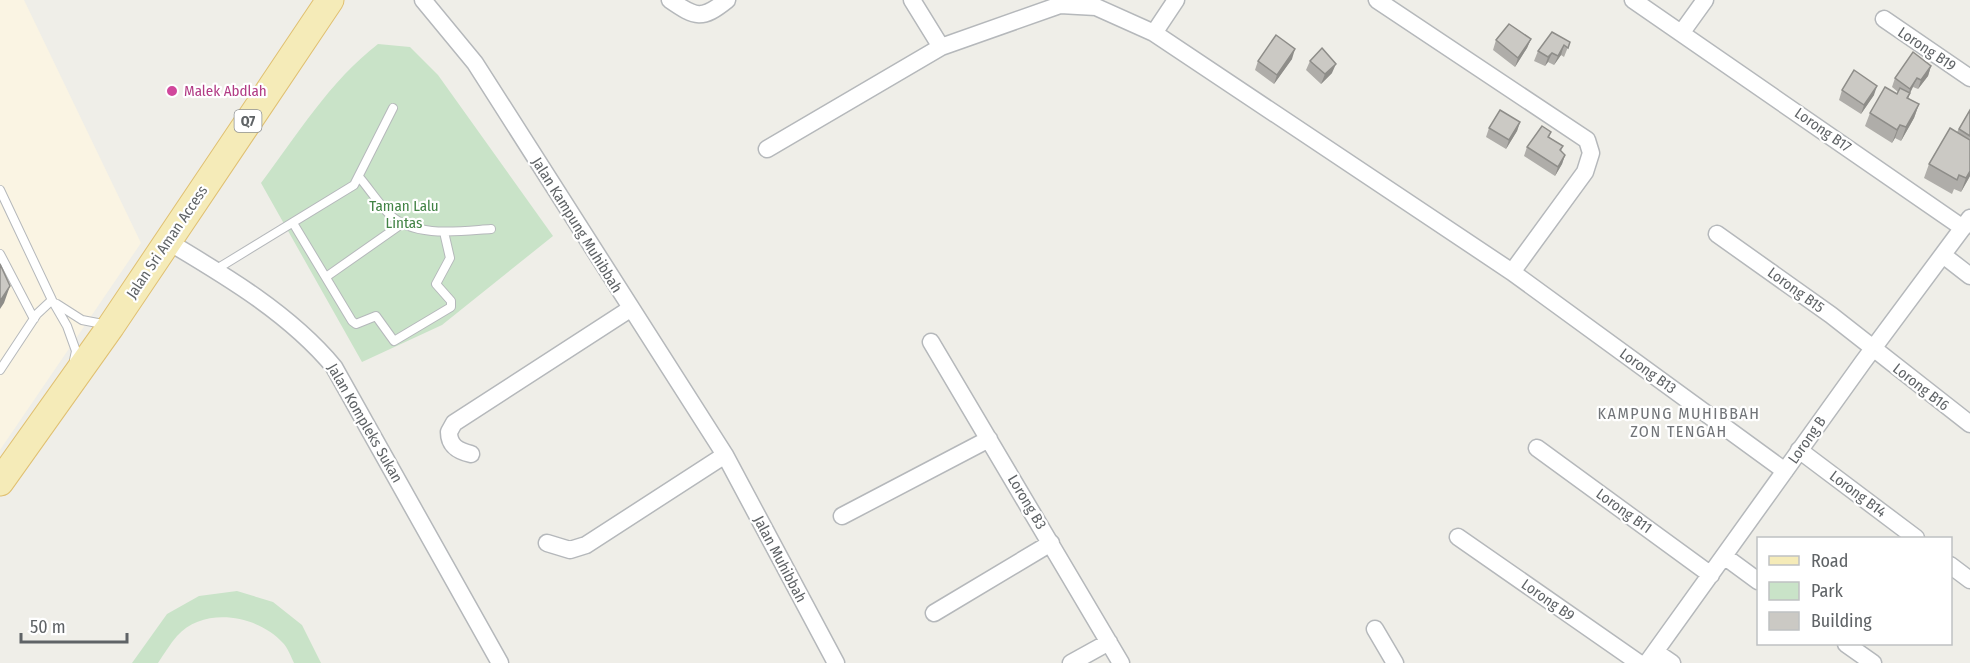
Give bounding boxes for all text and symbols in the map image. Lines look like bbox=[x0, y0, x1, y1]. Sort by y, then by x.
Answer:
street label: Lorong B19 bbox=[1895, 23, 1959, 75]
place label: Malek Abdlah bbox=[184, 82, 267, 100]
marker: Malek Abdlah bbox=[165, 84, 179, 98]
street label: Lorong B17 bbox=[1791, 104, 1855, 156]
road number: Q7 bbox=[234, 110, 262, 132]
street label: Jalan Kampung Muhibbah bbox=[528, 154, 626, 296]
street label: Jalan Sri Aman Access bbox=[123, 182, 211, 302]
park label: Taman Lalu Lintas bbox=[369, 197, 439, 232]
street label: Lorong B15 bbox=[1764, 263, 1828, 317]
street label: Lorong B13 bbox=[1616, 344, 1680, 398]
street label: Lorong B16 bbox=[1889, 359, 1953, 415]
street label: Jalan Kompleks Sukan bbox=[324, 360, 406, 486]
district label: KAMPUNG MUHIBBAH ZON TENGAH bbox=[1598, 404, 1760, 441]
street label: Lorong B bbox=[1784, 413, 1830, 467]
street label: Lorong B14 bbox=[1826, 467, 1890, 521]
street label: Lorong B3 bbox=[1004, 471, 1050, 533]
street label: Lorong B11 bbox=[1593, 485, 1655, 537]
street label: Jalan Muhibbah bbox=[750, 513, 810, 605]
legend bbox=[1757, 537, 1952, 645]
text: Road bbox=[1811, 550, 1848, 572]
street label: Lorong B9 bbox=[1518, 575, 1578, 625]
text: Park bbox=[1811, 580, 1844, 602]
scale bar bbox=[21, 606, 128, 644]
text: Building bbox=[1811, 610, 1872, 632]
text: 50 m bbox=[30, 616, 66, 638]

